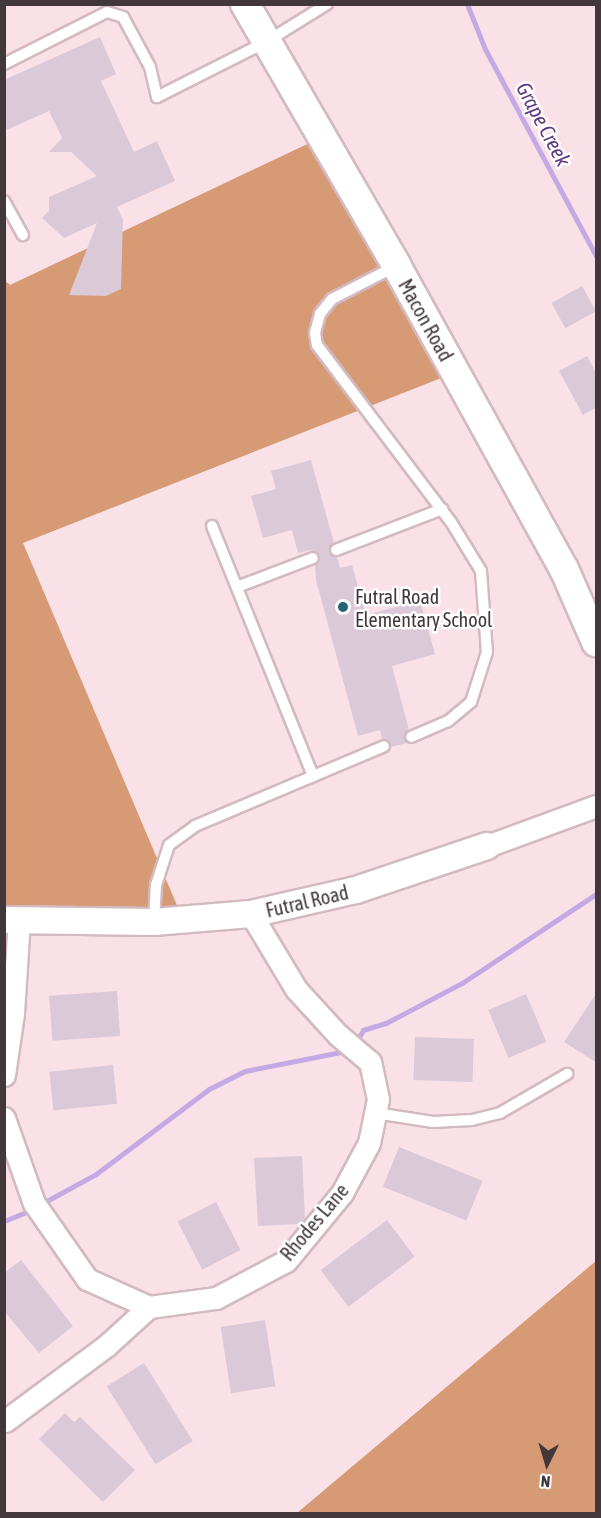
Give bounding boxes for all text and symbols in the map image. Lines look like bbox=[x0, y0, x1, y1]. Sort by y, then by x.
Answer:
water label: Grape Creek bbox=[511, 78, 577, 170]
street label: Macon Road bbox=[394, 275, 458, 365]
place label: Futral Road Elementary School bbox=[355, 584, 492, 631]
marker: Futral Road Elementary School bbox=[336, 600, 350, 614]
street label: Futral Road bbox=[263, 880, 351, 922]
street label: Rhodes Lane bbox=[275, 1179, 353, 1265]
north arrow bbox=[517, 1434, 577, 1494]
text: N bbox=[540, 1473, 551, 1491]

